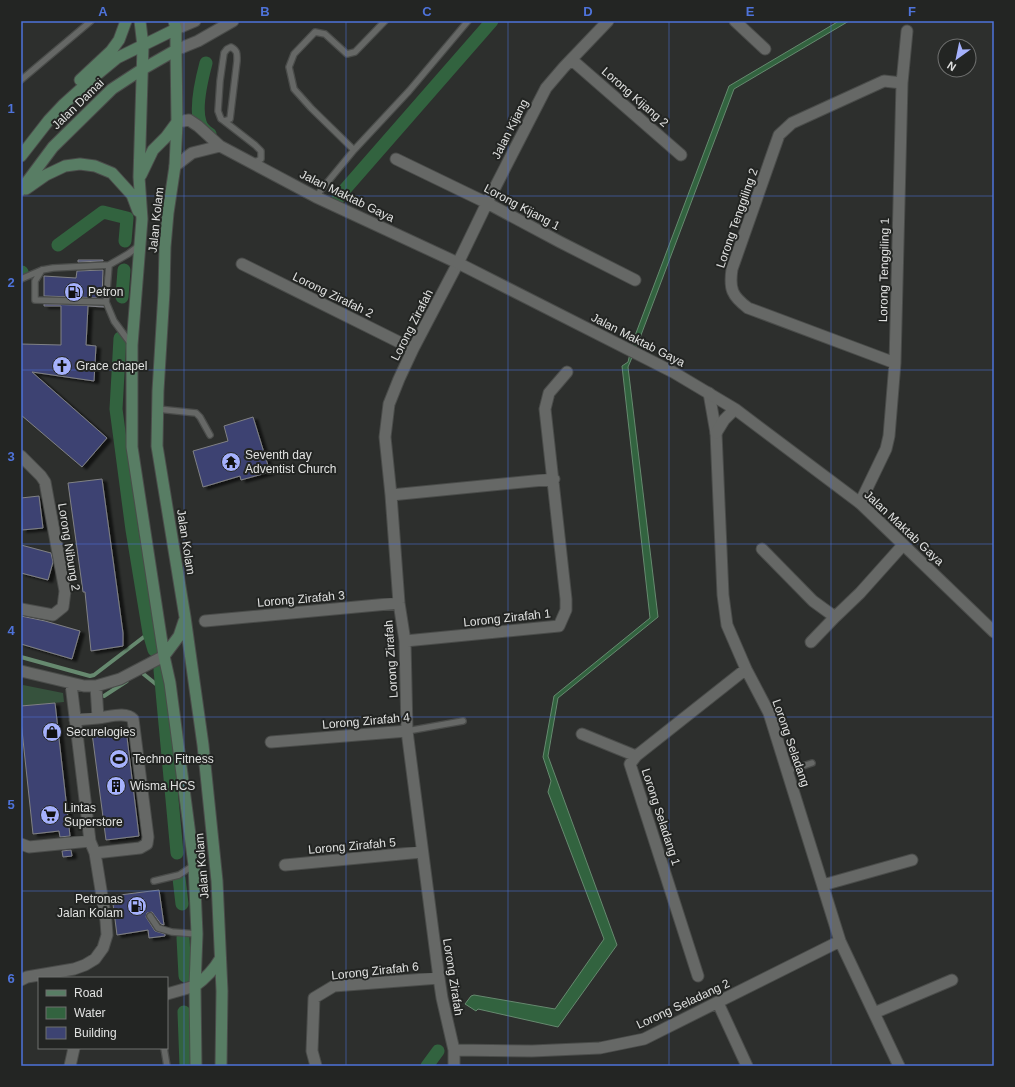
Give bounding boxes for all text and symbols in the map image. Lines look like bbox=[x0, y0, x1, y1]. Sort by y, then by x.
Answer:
text: A bbox=[98, 4, 108, 19]
text: B bbox=[260, 4, 270, 19]
text: C bbox=[422, 4, 432, 19]
text: D bbox=[583, 4, 593, 19]
text: E bbox=[746, 4, 755, 19]
text: F bbox=[908, 4, 916, 19]
north arrow bbox=[937, 38, 977, 78]
text: N bbox=[945, 59, 958, 74]
street label: Lorong Kijang 2 bbox=[599, 64, 672, 130]
street label: Jalan Damai bbox=[49, 76, 107, 132]
street label: Jalan Kijang bbox=[489, 97, 531, 161]
text: 1 bbox=[7, 101, 15, 116]
street label: Lorong Tenggiling 2 bbox=[713, 166, 761, 270]
street label: Jalan Maktab Gaya bbox=[297, 167, 397, 225]
street label: Lorong Kijang 1 bbox=[482, 181, 563, 233]
street label: Jalan Kolam bbox=[146, 186, 166, 254]
street label: Lorong Tenggiling 1 bbox=[876, 217, 892, 322]
street label: Lorong Zirafah 2 bbox=[290, 269, 376, 321]
text: 2 bbox=[7, 275, 15, 290]
fuel station icon: Petron bbox=[63, 281, 85, 303]
place label: Petron bbox=[88, 285, 123, 299]
street label: Lorong Zirafah bbox=[388, 287, 436, 363]
street label: Jalan Maktab Gaya bbox=[589, 310, 688, 370]
church icon: Grace chapel bbox=[51, 355, 73, 377]
place label: Grace chapel bbox=[76, 359, 147, 373]
place label: Seventh day Adventist Church bbox=[245, 448, 336, 476]
text: 3 bbox=[7, 449, 15, 464]
temple icon: Seventh day Adventist Church bbox=[220, 451, 242, 473]
street label: Jalan Maktab Gaya bbox=[861, 488, 947, 569]
street label: Lorong Nibung 2 bbox=[55, 502, 83, 592]
street label: Jalan Kolam bbox=[174, 508, 198, 576]
street label: Lorong Zirafah 3 bbox=[257, 588, 346, 610]
street label: Lorong Zirafah 1 bbox=[462, 606, 552, 630]
street label: Lorong Zirafah bbox=[381, 620, 401, 698]
text: 4 bbox=[7, 623, 15, 638]
street label: Lorong Seladang bbox=[769, 698, 813, 788]
street label: Lorong Zirafah 4 bbox=[322, 710, 411, 732]
shop icon: Securelogies bbox=[41, 721, 63, 743]
place label: Securelogies bbox=[66, 725, 135, 739]
sports icon: Techno Fitness bbox=[108, 748, 130, 770]
place label: Techno Fitness bbox=[133, 752, 214, 766]
street label: Lorong Seladang 1 bbox=[639, 767, 683, 868]
building icon: Wisma HCS bbox=[105, 775, 127, 797]
place label: Wisma HCS bbox=[130, 779, 195, 793]
text: 5 bbox=[7, 797, 15, 812]
place label: Lintas Superstore bbox=[64, 801, 123, 829]
supermarket icon: Lintas Superstore bbox=[39, 804, 61, 826]
street label: Jalan Kolam bbox=[192, 832, 212, 900]
street label: Lorong Zirafah 5 bbox=[308, 835, 397, 857]
place label: Petronas Jalan Kolam bbox=[57, 892, 123, 920]
fuel station icon: Petronas Jalan Kolam bbox=[126, 895, 148, 917]
street label: Lorong Zirafah bbox=[440, 937, 466, 1017]
street label: Lorong Zirafah 6 bbox=[330, 959, 420, 983]
text: 6 bbox=[7, 971, 15, 986]
street label: Lorong Seladang 2 bbox=[634, 976, 732, 1032]
legend bbox=[38, 977, 168, 1049]
text: Road bbox=[74, 986, 103, 1000]
text: Water bbox=[74, 1006, 106, 1020]
text: Building bbox=[74, 1026, 117, 1040]

